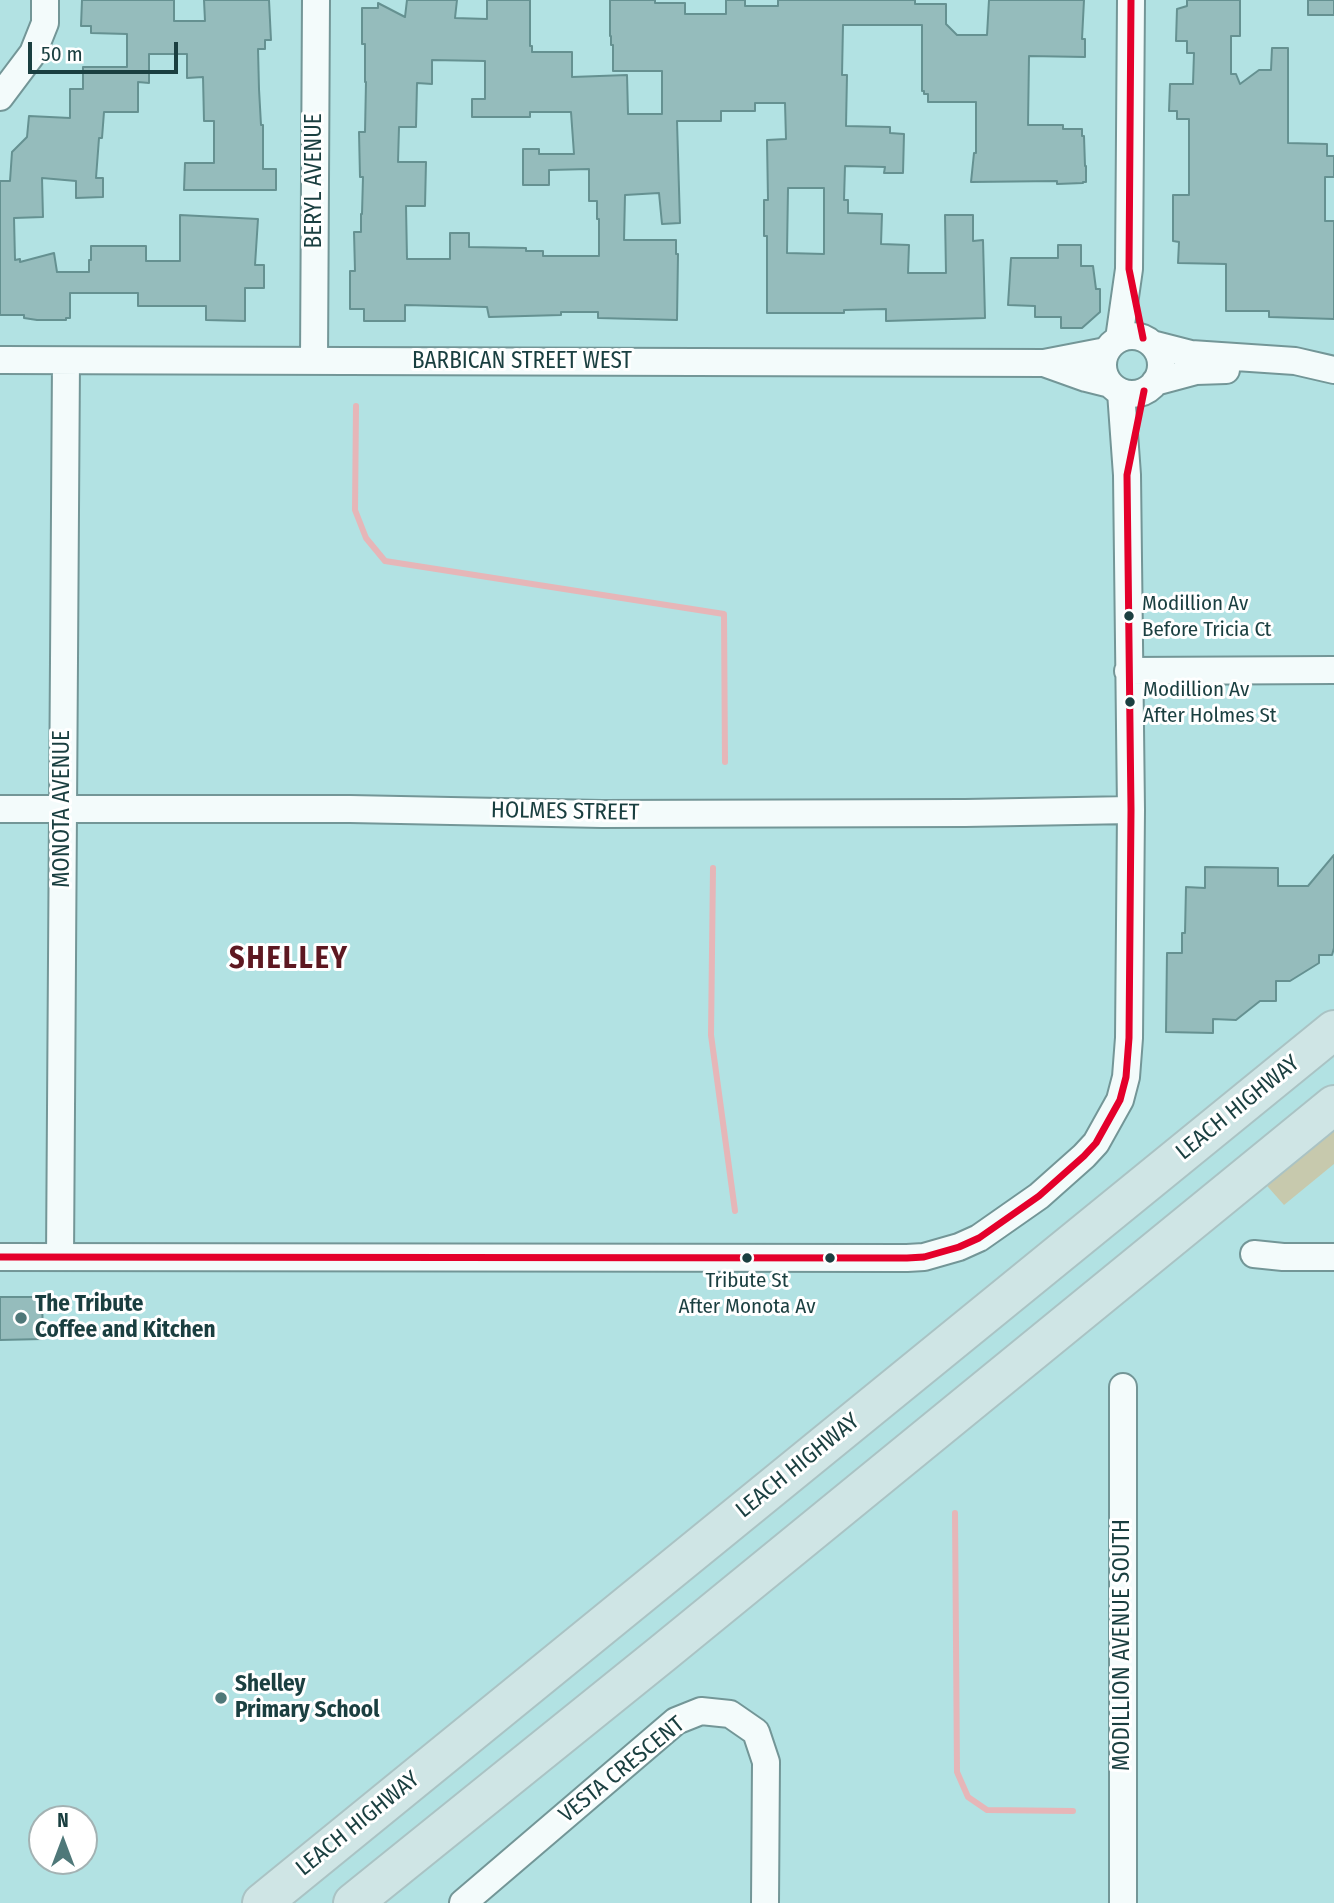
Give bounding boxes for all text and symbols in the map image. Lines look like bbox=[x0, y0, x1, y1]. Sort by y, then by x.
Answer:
scale bar bbox=[32, 28, 182, 72]
text: 50 m bbox=[41, 41, 83, 67]
street label: BERYL AVENUE bbox=[301, 114, 329, 248]
street label: BARBICAN STREET WEST bbox=[412, 348, 632, 376]
place label: Modillion Av Before Tricia Ct bbox=[1142, 591, 1271, 641]
marker: Modillion Av Before Tricia Ct bbox=[1122, 609, 1136, 623]
place label: Modillion Av After Holmes St bbox=[1143, 677, 1277, 727]
marker: Modillion Av After Holmes St bbox=[1123, 695, 1137, 709]
street label: MONOTA AVENUE bbox=[49, 730, 77, 888]
street label: HOLMES STREET bbox=[491, 797, 639, 827]
district label: SHELLEY bbox=[230, 942, 348, 978]
street label: LEACH HIGHWAY bbox=[1171, 1050, 1305, 1166]
marker: Tribute St After Monota Av bbox=[740, 1251, 754, 1265]
unlabelled marker bbox=[823, 1251, 837, 1265]
place label: Tribute St After Monota Av bbox=[678, 1268, 816, 1318]
place label: The Tribute Coffee and Kitchen bbox=[35, 1291, 215, 1345]
marker: The Tribute Coffee and Kitchen bbox=[13, 1310, 29, 1326]
street label: LEACH HIGHWAY bbox=[731, 1408, 865, 1524]
street label: MODILLION AVENUE SOUTH bbox=[1109, 1519, 1137, 1771]
place label: Shelley Primary School bbox=[235, 1671, 379, 1725]
marker: Shelley Primary School bbox=[213, 1690, 229, 1706]
street label: VESTA CRESCENT bbox=[554, 1711, 690, 1829]
street label: LEACH HIGHWAY bbox=[291, 1766, 425, 1882]
north arrow bbox=[28, 1805, 98, 1875]
text: N bbox=[57, 1809, 69, 1832]

